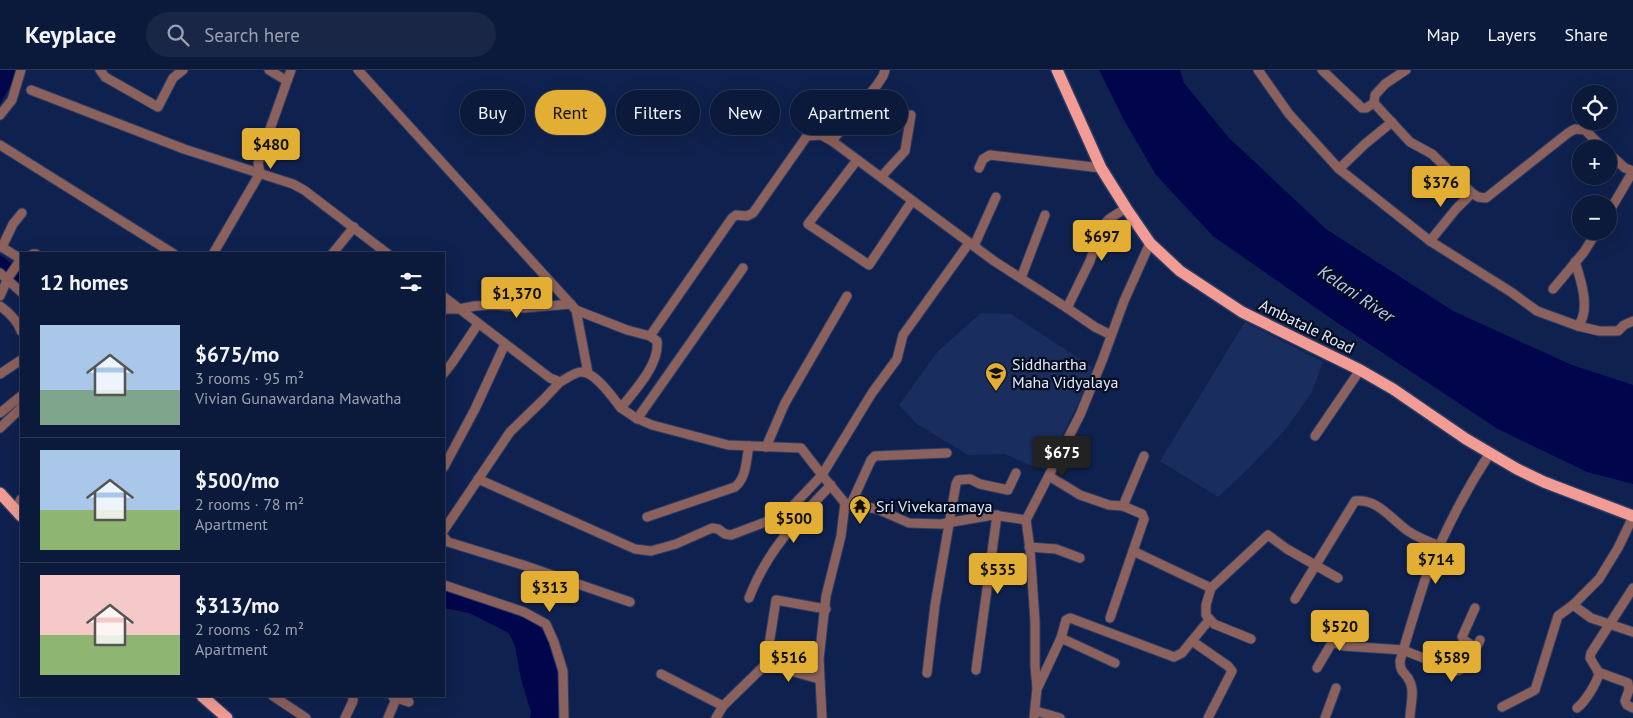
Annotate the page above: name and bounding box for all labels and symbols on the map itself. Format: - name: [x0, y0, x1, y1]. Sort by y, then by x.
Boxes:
- pin: $480: [241, 128, 301, 170]
- pin: $376: [1411, 166, 1471, 208]
- pin: $697: [1072, 220, 1132, 262]
- water label: Kelani River: [1314, 260, 1400, 328]
- pin: $1,370: [476, 276, 558, 319]
- street label: Ambatale Road: [1256, 294, 1358, 358]
- place label: Siddhartha Maha Vidyalaya: [1012, 354, 1118, 392]
- school or university icon: Siddhartha Maha Vidyalaya: [984, 361, 1008, 392]
- pin: $675: [1032, 436, 1092, 478]
- temple icon: Sri Vivekaramaya: [848, 494, 872, 525]
- place label: Sri Vivekaramaya: [876, 496, 992, 516]
- pin: $500: [764, 502, 824, 544]
- pin: $714: [1406, 542, 1466, 585]
- pin: $535: [968, 552, 1028, 595]
- pin: $313: [520, 570, 580, 613]
- pin: $520: [1310, 610, 1370, 652]
- pin: $516: [759, 640, 819, 683]
- pin: $589: [1422, 640, 1482, 683]

